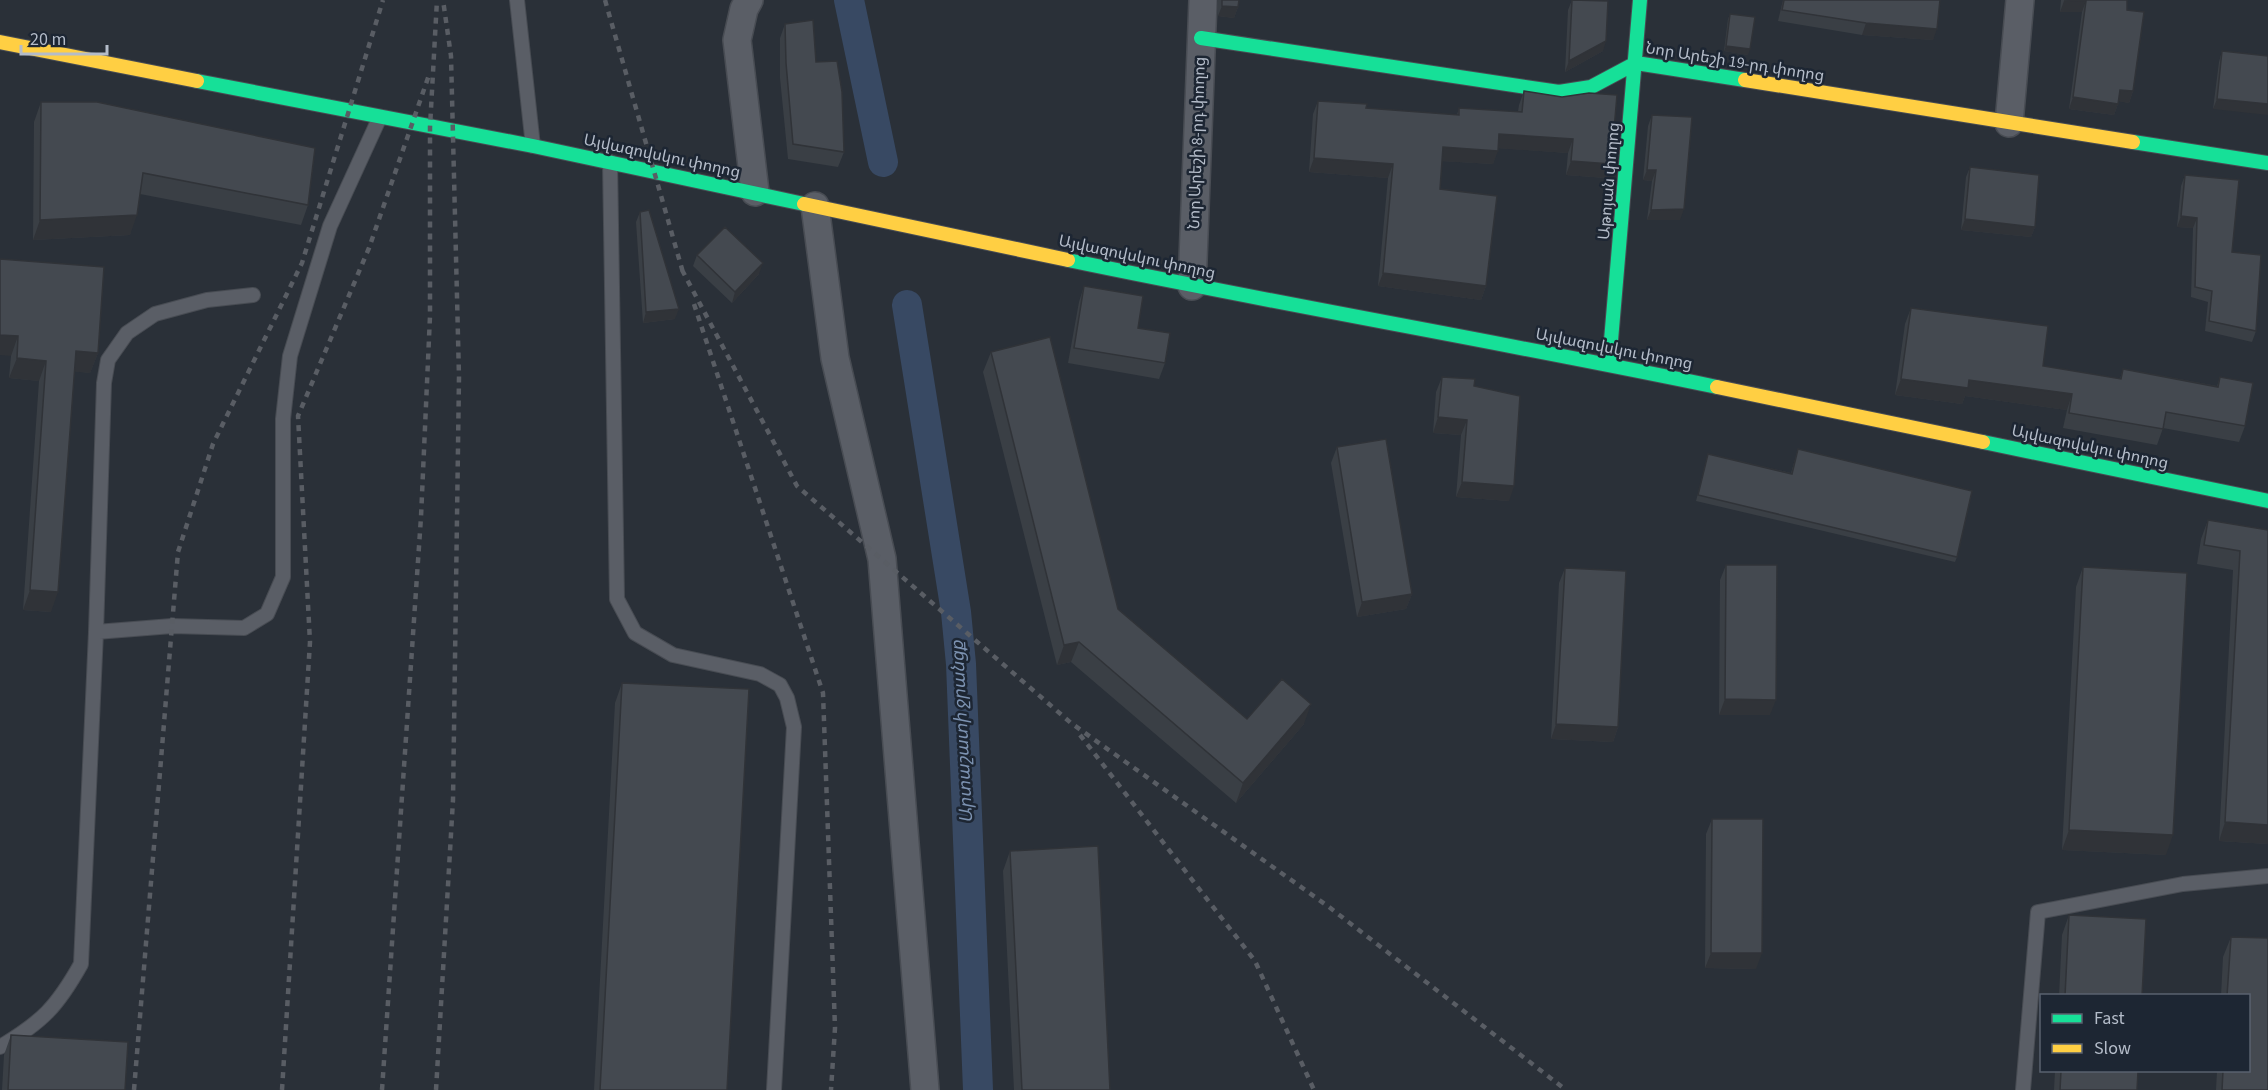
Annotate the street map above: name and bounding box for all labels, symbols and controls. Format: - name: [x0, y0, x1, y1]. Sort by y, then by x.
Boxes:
- scale bar: [21, 18, 106, 56]
- text: 20 m: [30, 27, 66, 52]
- street label: Նոր Արեշի 19-րդ փողոց: [1644, 37, 1826, 87]
- street label: Նոր Արեշի 8-րդ փողոց: [1183, 56, 1211, 230]
- street label: Աթոյան փողոց: [1593, 121, 1625, 241]
- street label: Այվազովսկու փողոց: [582, 129, 742, 183]
- street label: Այվազովսկու փողոց: [1057, 230, 1217, 284]
- street label: Այվազովսկու փողոց: [1534, 323, 1694, 375]
- street label: Այվազովսկու փողոց: [2010, 420, 2170, 474]
- water label: Արտաշատի ջրանցք: [945, 639, 979, 824]
- legend: [2040, 994, 2250, 1072]
- text: Fast: [2094, 1006, 2125, 1031]
- text: Slow: [2094, 1036, 2131, 1061]

